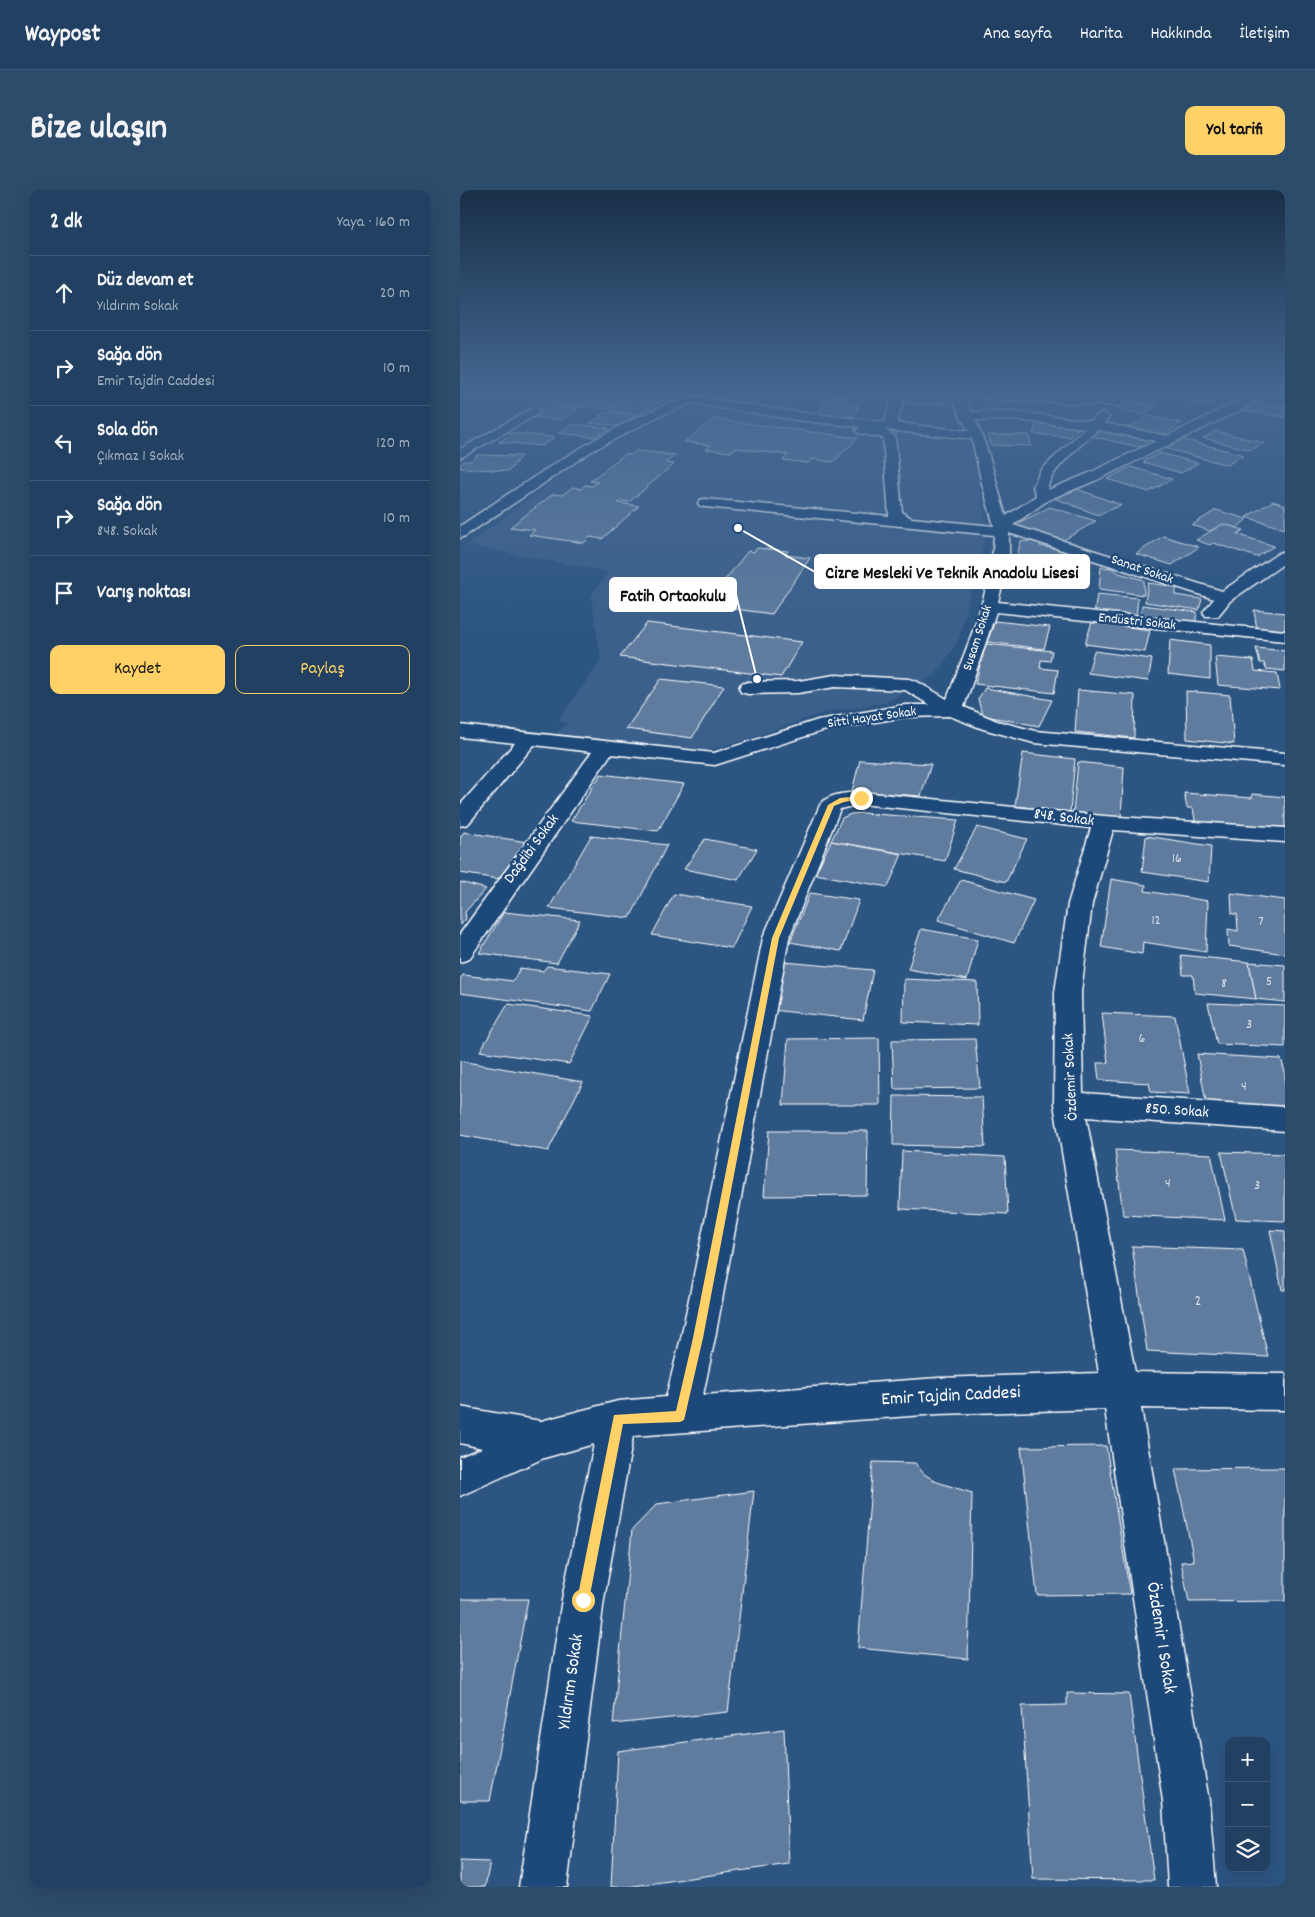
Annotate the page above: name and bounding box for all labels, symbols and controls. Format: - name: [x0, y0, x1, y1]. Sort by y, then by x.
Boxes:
- text: Waypost: [25, 18, 100, 52]
- text: Ana sayfa: [983, 22, 1052, 47]
- text: Harita: [1080, 22, 1122, 47]
- text: Hakkında: [1150, 22, 1211, 47]
- text: İletişim: [1239, 22, 1290, 47]
- text: Bize ulaşın: [30, 105, 167, 155]
- button: Yol tarifi: [1185, 106, 1285, 155]
- text: 2 dk: [50, 208, 82, 238]
- text: Yaya · 160 m: [337, 211, 410, 234]
- text: Düz devam et: [97, 268, 193, 295]
- icon: ahead: [50, 279, 78, 307]
- text: 20 m: [380, 282, 410, 305]
- text: Yıldırım Sokak: [97, 295, 178, 318]
- text: Sağa dön: [97, 343, 162, 370]
- icon: right: [50, 354, 78, 382]
- text: 10 m: [383, 357, 410, 380]
- text: Emir Tajdin Caddesi: [97, 370, 215, 393]
- text: Sola dön: [97, 418, 158, 445]
- icon: left: [50, 429, 78, 457]
- text: 120 m: [376, 432, 410, 455]
- text: Çıkmaz 1 Sokak: [97, 445, 184, 468]
- text: Sağa dön: [97, 493, 162, 520]
- icon: right: [50, 504, 78, 532]
- text: 10 m: [383, 507, 410, 530]
- text: 848. Sokak: [97, 520, 158, 543]
- street label: Sanat Sokak: [1108, 550, 1176, 590]
- callout: Cizre Mesleki Ve Teknik Anadolu Lisesi: [815, 555, 1089, 588]
- text: Cizre Mesleki Ve Teknik Anadolu Lisesi: [825, 562, 1079, 587]
- callout: Fatih Ortaokulu: [610, 578, 736, 611]
- icon: arrive: [50, 579, 78, 607]
- text: Varış noktası: [97, 580, 191, 607]
- text: Fatih Ortaokulu: [620, 585, 726, 610]
- street label: Susam Sokak: [958, 602, 998, 673]
- street label: Endüstri Sokak: [1097, 608, 1177, 636]
- button: Kaydet: [50, 645, 225, 694]
- button: Paylaş: [235, 645, 410, 694]
- street label: Sitti Hayat Sokak: [826, 702, 918, 734]
- route end: [850, 787, 873, 810]
- street label: 848. Sokak: [1033, 803, 1095, 833]
- street label: Dağdibi Sokak: [499, 809, 565, 889]
- house number: 16: [1172, 849, 1182, 869]
- house number: 12: [1151, 911, 1161, 931]
- house number: 7: [1258, 912, 1264, 932]
- house number: 5: [1266, 972, 1272, 992]
- house number: 8: [1221, 974, 1227, 994]
- house number: 3: [1246, 1015, 1252, 1035]
- house number: 6: [1139, 1029, 1146, 1049]
- street label: Özdemir Sokak: [1057, 1033, 1085, 1121]
- house number: 4: [1241, 1077, 1247, 1097]
- street label: 850. Sokak: [1144, 1097, 1210, 1125]
- house number: 4: [1165, 1174, 1171, 1194]
- house number: 3: [1254, 1176, 1260, 1196]
- house number: 2: [1195, 1290, 1202, 1313]
- street label: Emir Tajdin Caddesi: [881, 1380, 1022, 1414]
- street label: Özdemir 1 Sokak: [1138, 1580, 1182, 1696]
- route start: [572, 1589, 595, 1612]
- street label: Yıldırım Sokak: [552, 1632, 592, 1732]
- map controls: [1225, 1737, 1270, 1872]
- button: +: [1225, 1737, 1270, 1782]
- button: −: [1225, 1782, 1270, 1827]
- button: layers: [1225, 1827, 1270, 1872]

